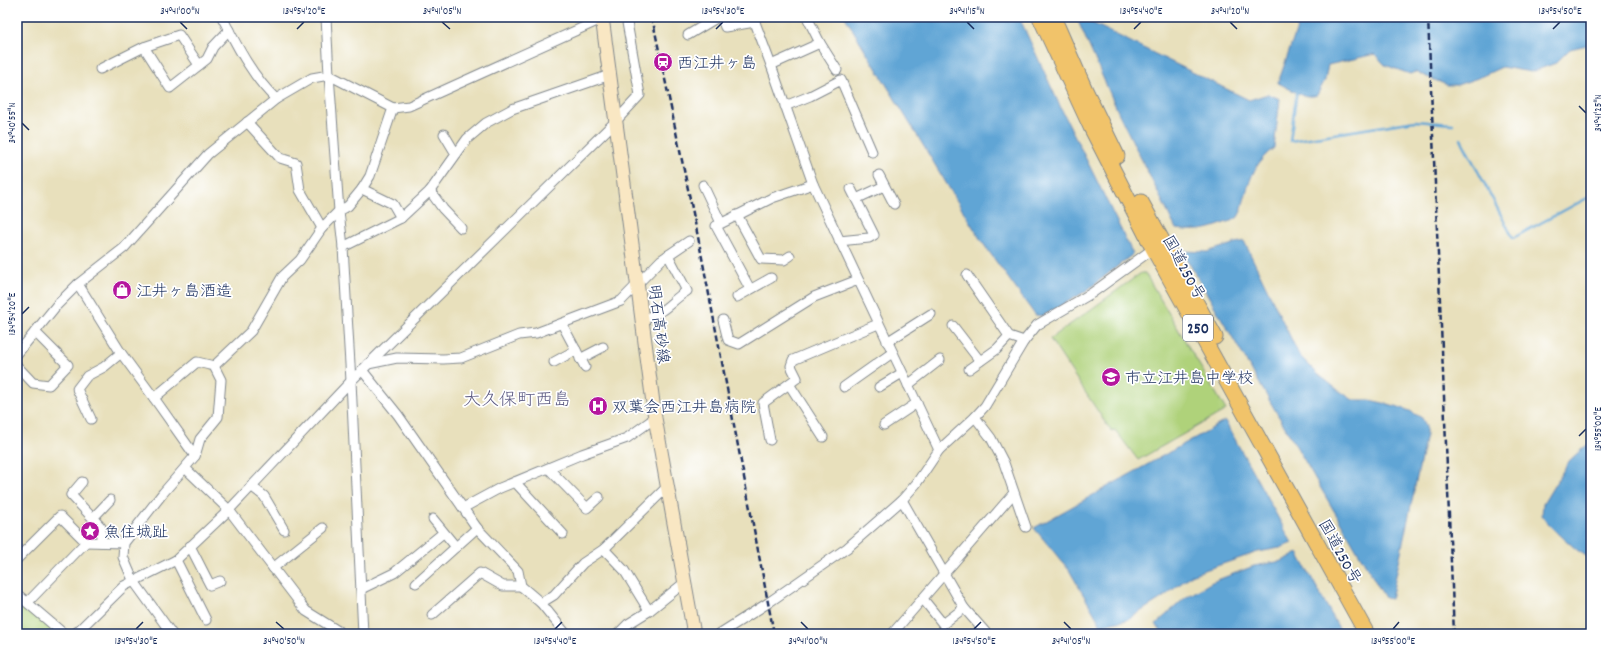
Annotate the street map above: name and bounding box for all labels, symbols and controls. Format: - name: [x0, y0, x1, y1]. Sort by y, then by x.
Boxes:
- text: 34°41'00"N: [160, 5, 200, 19]
- text: 134°54'20"E: [283, 5, 326, 19]
- text: 34°41'05"N: [423, 5, 461, 19]
- text: 134°54'30"E: [702, 5, 745, 19]
- text: 34°41'15"N: [949, 5, 985, 19]
- text: 134°54'40"E: [1120, 5, 1163, 19]
- text: 34°41'20"N: [1211, 5, 1249, 19]
- text: 134°54'50"E: [1539, 5, 1582, 19]
- station icon: 西江井ヶ島: [652, 51, 674, 73]
- place label: 西江井ヶ島: [677, 53, 757, 76]
- text: 34°41'25"N: [1592, 94, 1606, 132]
- text: 34°40'55"N: [6, 102, 20, 144]
- street label: 国道250号: [1156, 232, 1210, 305]
- shop icon: 江井ヶ島酒造: [111, 279, 133, 301]
- place label: 江井ヶ島酒造: [136, 281, 232, 304]
- street label: 明石高砂線: [641, 283, 674, 365]
- text: 134°54'20"E: [6, 292, 20, 335]
- road number: 250: [1183, 315, 1213, 341]
- school or university icon: 市立江井島中学校: [1100, 366, 1122, 388]
- place label: 市立江井島中学校: [1125, 368, 1253, 391]
- district label: 大久保町西島: [463, 389, 571, 414]
- hospital icon: 双葉会西江井島病院: [587, 395, 609, 417]
- place label: 双葉会西江井島病院: [612, 397, 756, 420]
- text: 134°55'00"E: [1592, 406, 1606, 451]
- street label: 国道250号: [1312, 516, 1366, 589]
- place icon: 魚住城趾: [79, 520, 101, 542]
- place label: 魚住城趾: [104, 522, 168, 545]
- text: 134°54'30"E: [115, 635, 158, 649]
- text: 34°40'50"N: [263, 635, 305, 649]
- text: 134°54'40"E: [534, 635, 577, 649]
- text: 34°41'00"N: [788, 635, 828, 649]
- text: 134°54'50"E: [953, 635, 996, 649]
- text: 34°41'05"N: [1052, 635, 1090, 649]
- text: 134°55'00"E: [1371, 635, 1416, 649]

